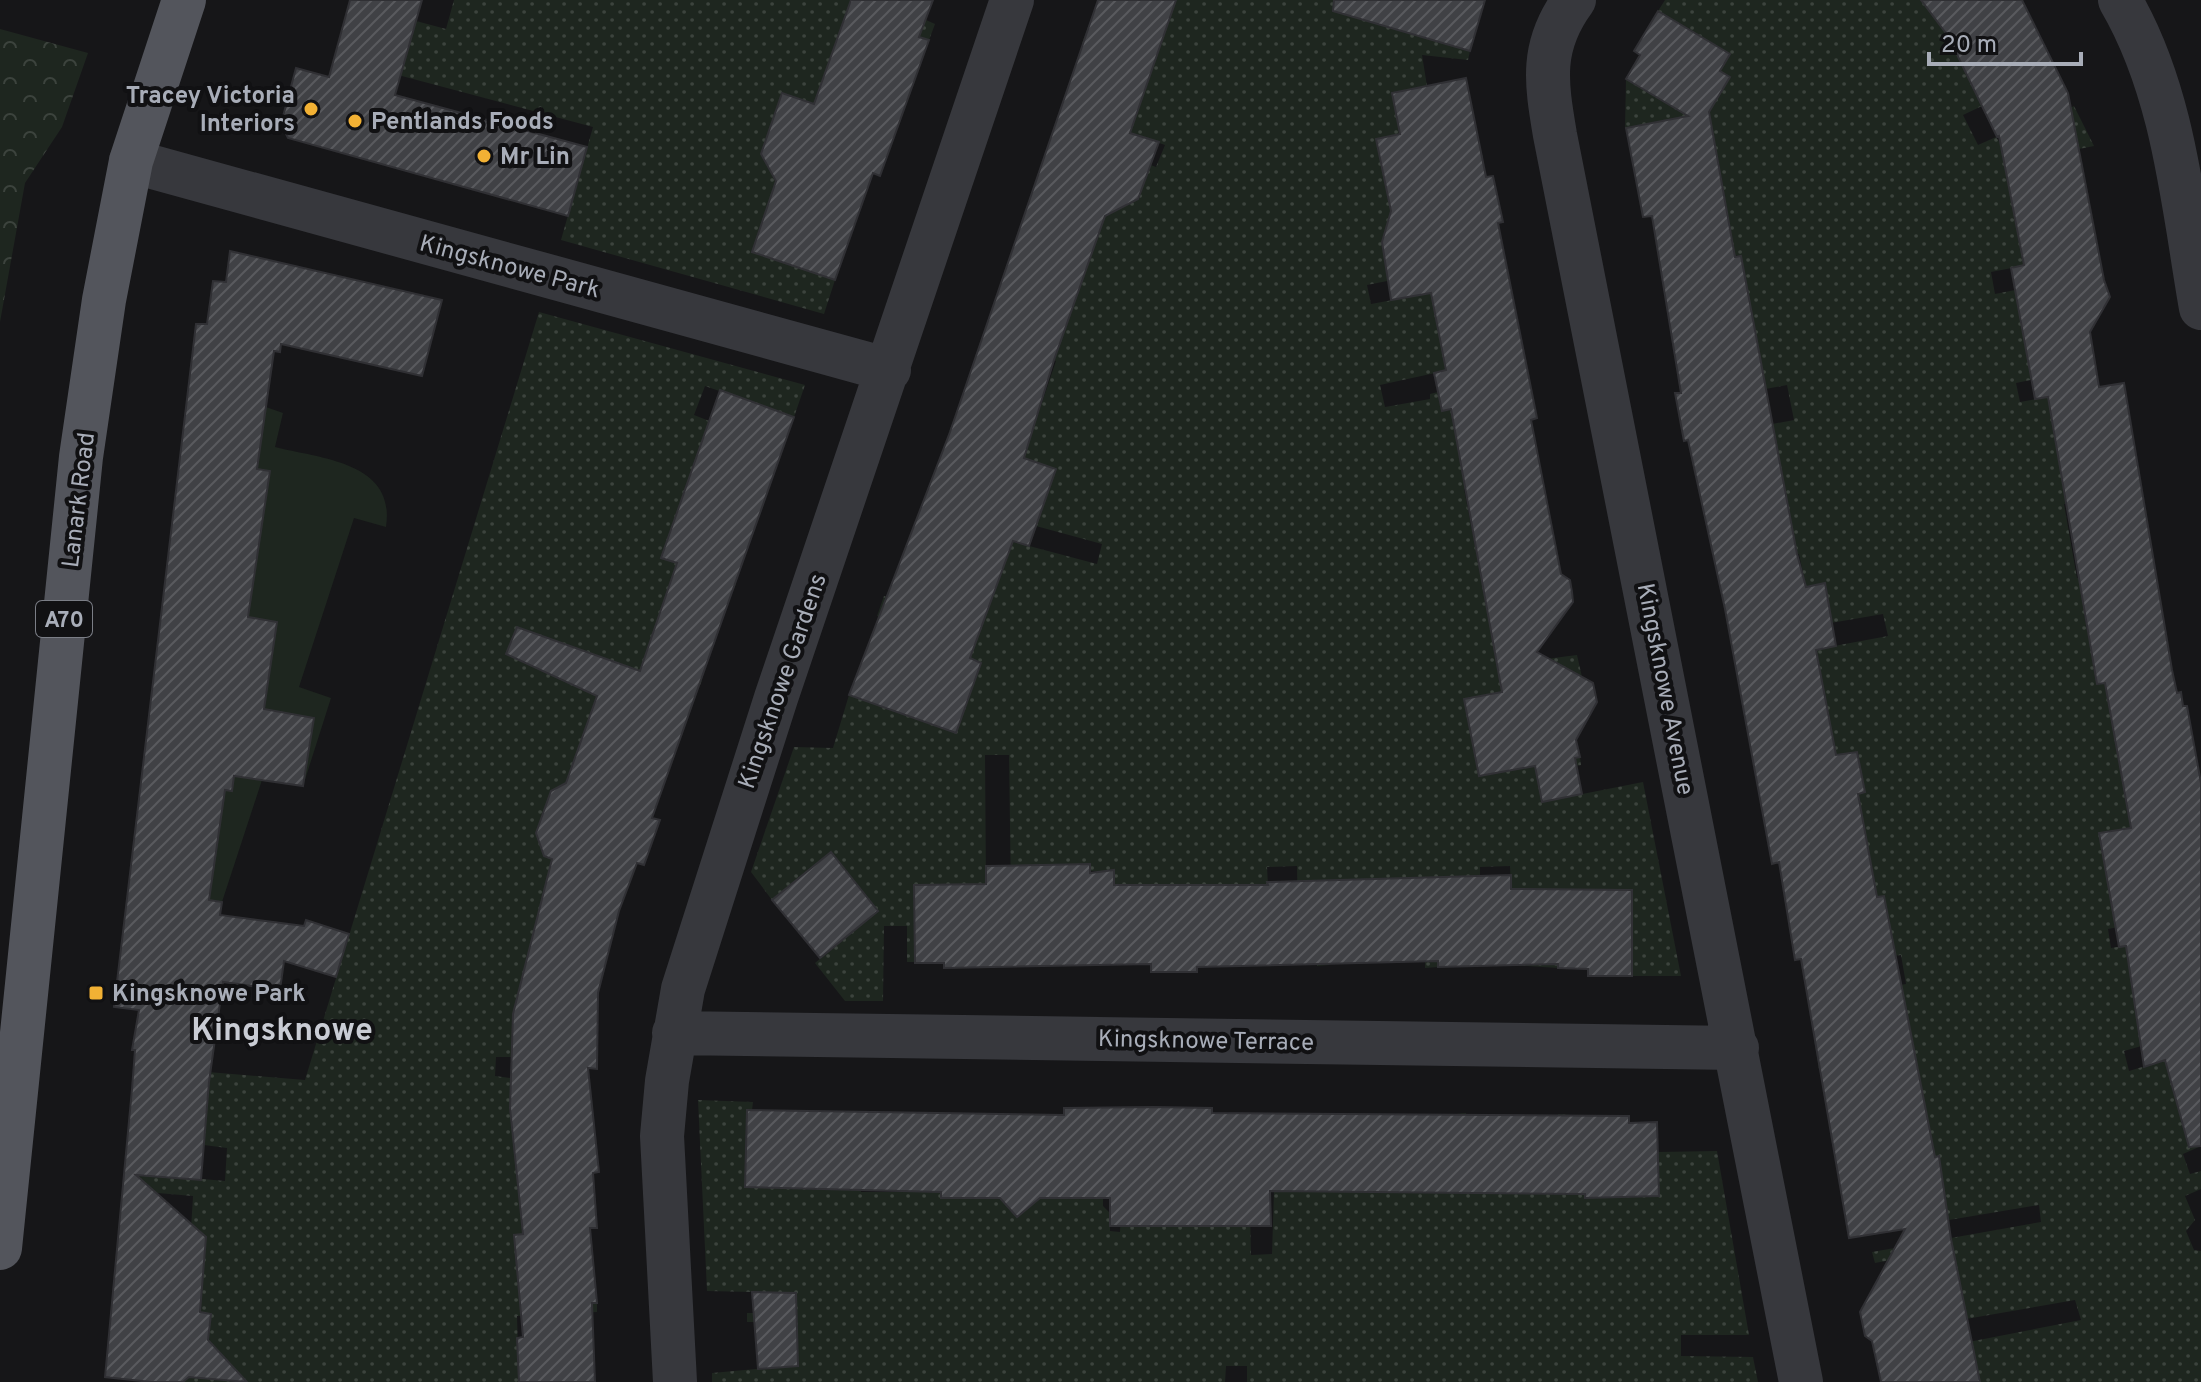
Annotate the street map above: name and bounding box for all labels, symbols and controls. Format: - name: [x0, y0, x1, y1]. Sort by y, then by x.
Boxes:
- scale bar: [1929, 16, 2081, 66]
- text: 20 m: [1941, 31, 1997, 61]
- place label: Tracey Victoria Interiors: [126, 82, 295, 140]
- marker: Tracey Victoria Interiors: [302, 100, 320, 118]
- place label: Pentlands Foods: [371, 108, 554, 138]
- marker: Pentlands Foods: [346, 112, 364, 130]
- place label: Mr Lin: [500, 143, 570, 173]
- marker: Mr Lin: [475, 147, 493, 165]
- street label: Kingsknowe Park: [416, 229, 603, 306]
- street label: Lanark Road: [57, 431, 103, 570]
- street label: Kingsknowe Gardens: [733, 570, 835, 793]
- street label: Kingsknowe Avenue: [1629, 581, 1699, 798]
- road number: A70: [36, 601, 92, 637]
- place label: Kingsknowe Park: [112, 980, 306, 1010]
- marker: Kingsknowe Park: [87, 984, 105, 1002]
- district label: Kingsknowe: [191, 1012, 373, 1052]
- street label: Kingsknowe Terrace: [1098, 1025, 1314, 1059]

